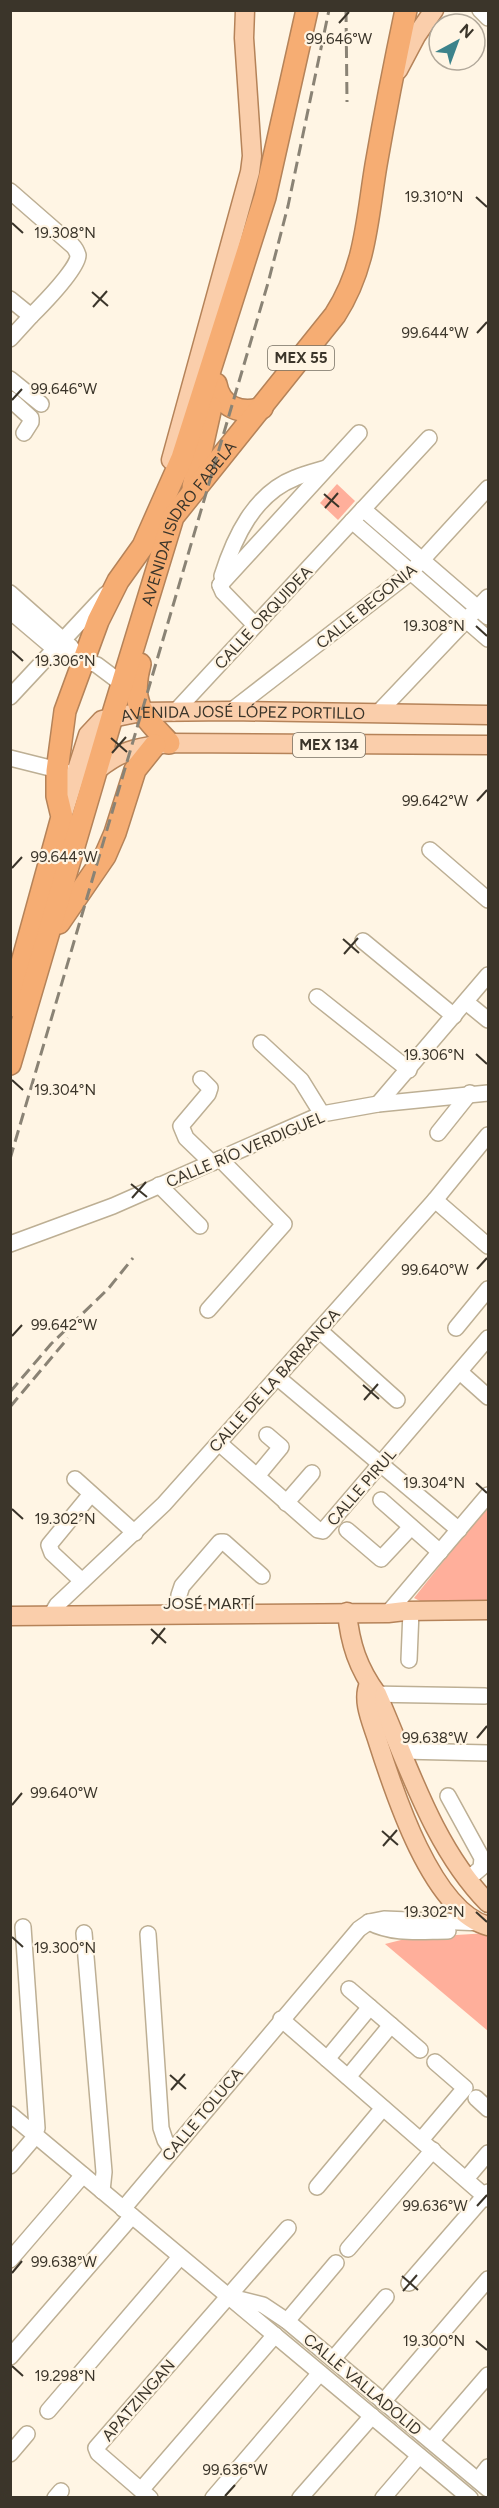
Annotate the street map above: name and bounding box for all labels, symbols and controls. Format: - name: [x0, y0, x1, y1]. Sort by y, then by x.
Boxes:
- north arrow: [427, 12, 487, 72]
- text: N: [456, 20, 477, 42]
- text: 99.646°W: [306, 30, 373, 48]
- text: 19.310°N: [405, 188, 463, 206]
- text: 19.308°N: [34, 224, 96, 242]
- text: 99.644°W: [401, 324, 469, 342]
- road number: MEX 55: [268, 346, 334, 370]
- text: 99.646°W: [31, 380, 98, 398]
- street label: AVENIDA ISIDRO FABELA: [137, 437, 240, 608]
- street label: CALLE BEGONIA: [312, 560, 421, 653]
- street label: CALLE ORQUIDEA: [211, 562, 316, 673]
- text: 19.308°N: [403, 617, 465, 635]
- text: 19.306°N: [34, 652, 96, 670]
- street label: AVENIDA JOSÉ LÓPEZ PORTILLO: [119, 702, 365, 726]
- road number: MEX 134: [293, 733, 365, 757]
- text: 99.642°W: [402, 792, 469, 810]
- text: 99.644°W: [30, 848, 98, 866]
- text: 19.306°N: [403, 1046, 465, 1064]
- text: 19.304°N: [34, 1081, 96, 1099]
- street label: CALLE RÍO VERDIGUEL: [163, 1107, 328, 1191]
- text: 99.640°W: [401, 1261, 469, 1279]
- street label: CALLE DE LA BARRANCA: [205, 1305, 344, 1456]
- text: 99.642°W: [31, 1316, 98, 1334]
- street label: CALLE PIRUL: [323, 1444, 400, 1530]
- text: 19.304°N: [403, 1474, 465, 1492]
- text: 19.302°N: [34, 1510, 96, 1528]
- street label: JOSÉ MARTÍ: [163, 1594, 255, 1613]
- text: 99.638°W: [402, 1729, 469, 1747]
- text: 99.640°W: [30, 1784, 98, 1802]
- text: 19.302°N: [403, 1903, 465, 1921]
- text: 19.300°N: [34, 1939, 96, 1957]
- street label: CALLE TOLUCA: [158, 2064, 247, 2165]
- text: 99.636°W: [402, 2197, 468, 2215]
- text: 99.638°W: [31, 2253, 98, 2271]
- street label: CALLE VALLADOLID: [300, 2329, 426, 2439]
- text: 19.300°N: [403, 2332, 465, 2350]
- street label: APATZINGAN: [98, 2356, 179, 2445]
- text: 19.298°N: [34, 2367, 96, 2385]
- text: 99.636°W: [202, 2461, 268, 2479]

